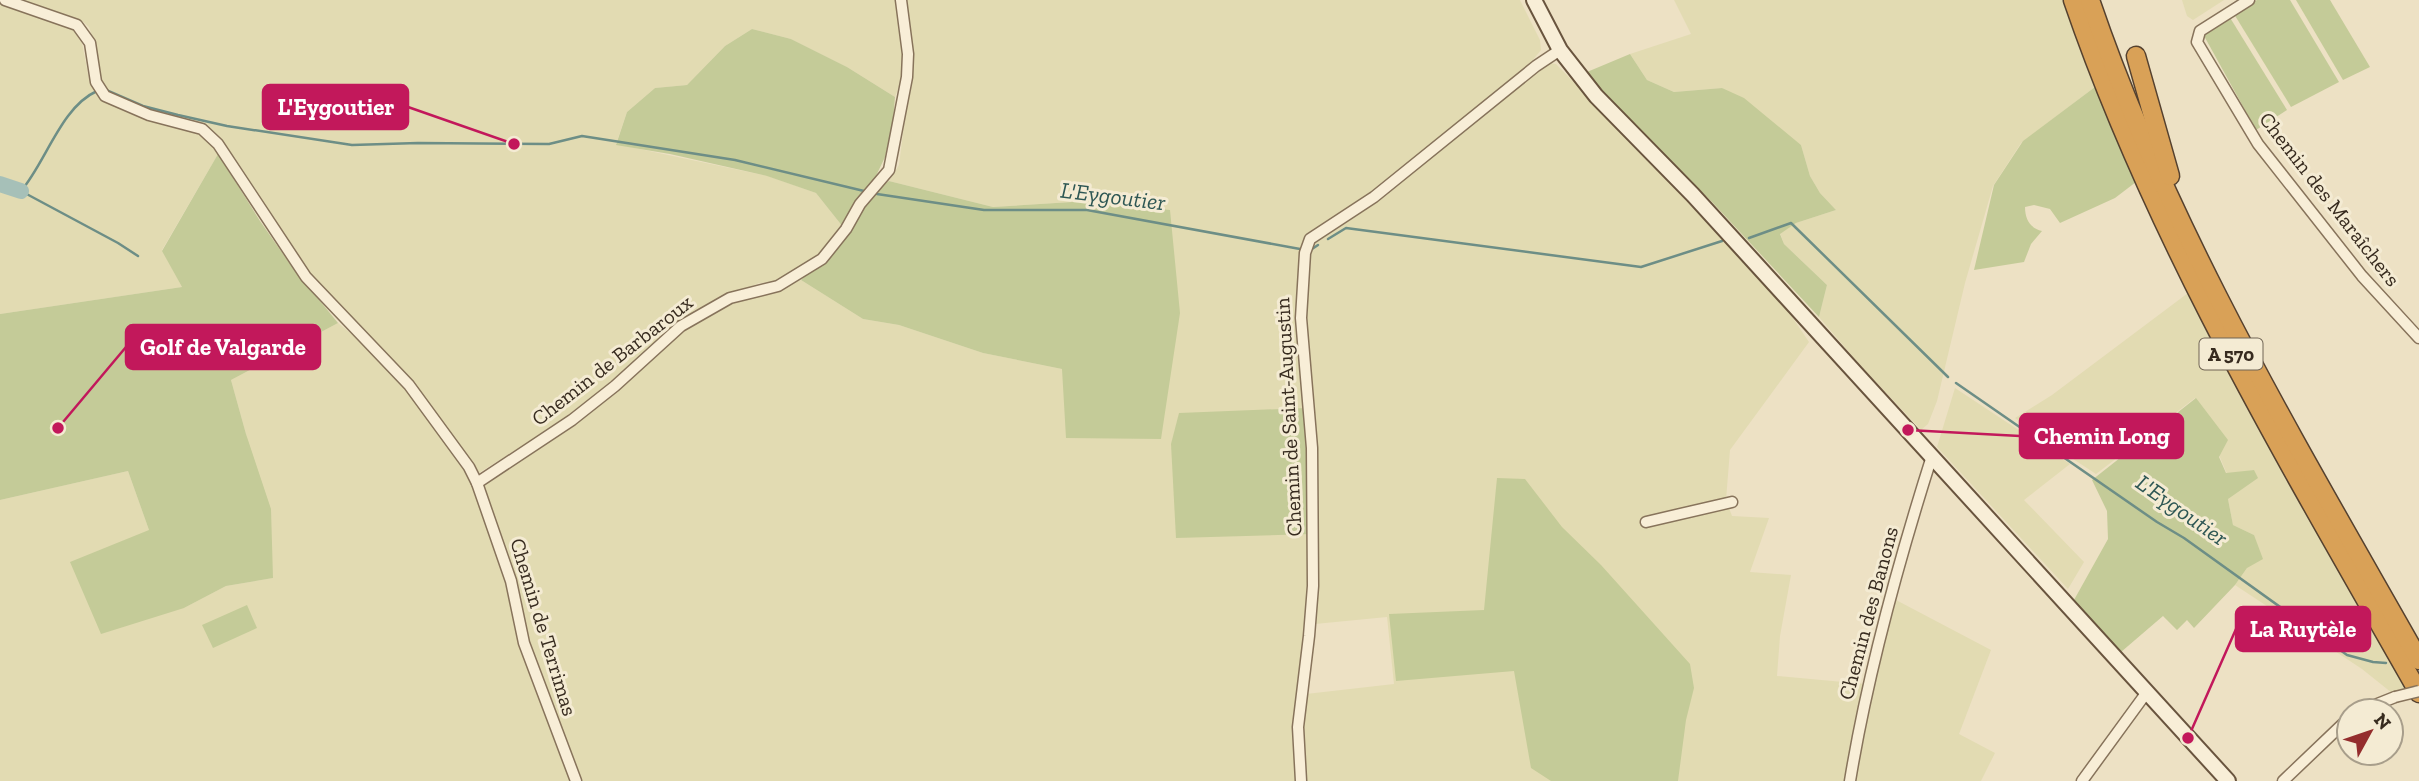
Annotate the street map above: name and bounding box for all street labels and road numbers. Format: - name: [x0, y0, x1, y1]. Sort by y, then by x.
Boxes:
- street label: Chemin des Maraîchers: [2254, 107, 2406, 291]
- street label: Chemin de Barbaroux: [527, 289, 698, 431]
- street label: Chemin de Saint-Augustin: [1269, 297, 1307, 537]
- road number: A 570: [2200, 338, 2262, 370]
- street label: Chemin des Banons: [1833, 524, 1903, 702]
- street label: Chemin de Terrimas: [505, 535, 583, 719]

